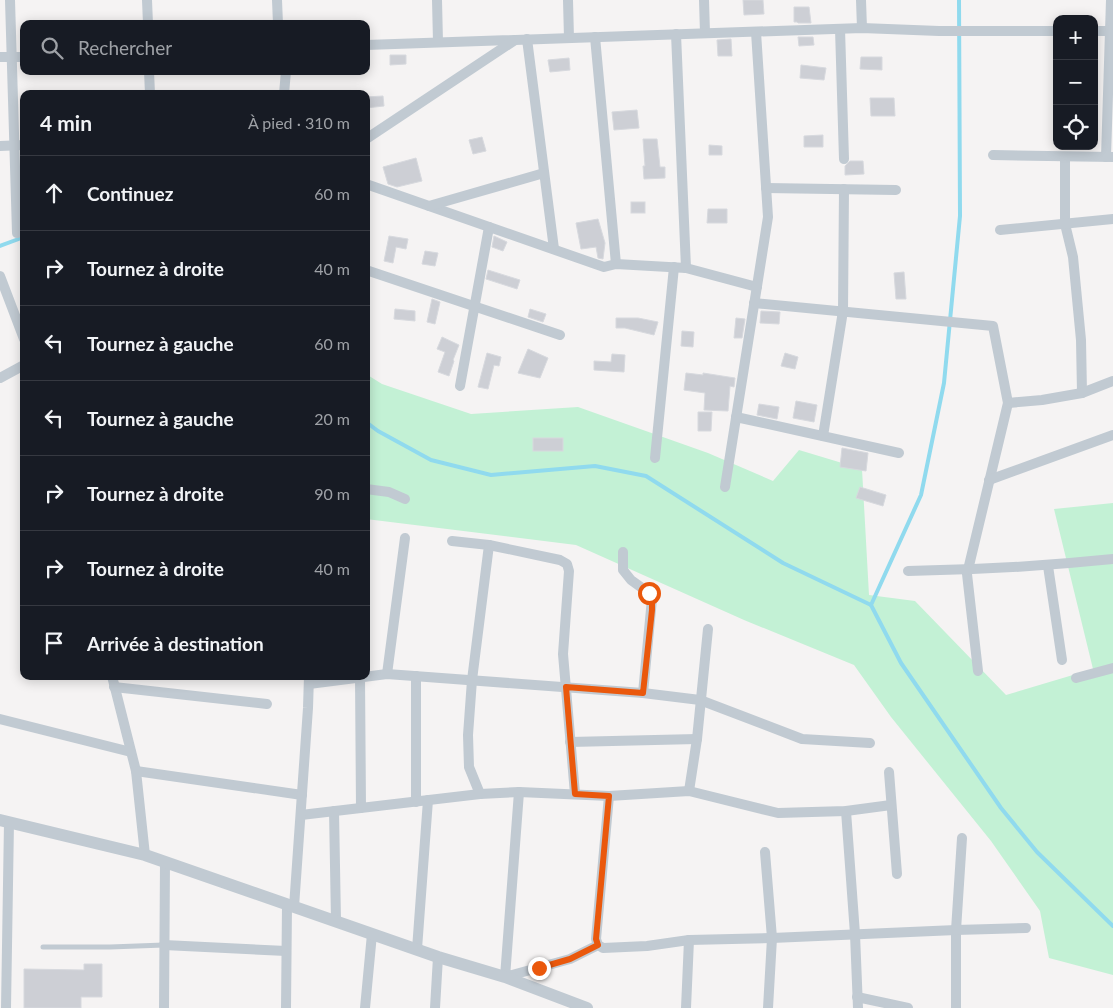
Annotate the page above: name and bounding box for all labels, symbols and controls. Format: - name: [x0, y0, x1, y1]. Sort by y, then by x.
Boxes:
- map controls: [1053, 15, 1098, 150]
- button: +: [1053, 15, 1098, 60]
- search box: [20, 20, 370, 75]
- icon: search: [38, 34, 66, 62]
- text: Rechercher: [78, 36, 172, 59]
- button: −: [1053, 60, 1098, 105]
- button: locate: [1053, 105, 1098, 150]
- text: 4 min: [40, 110, 92, 135]
- text: À pied · 310 m: [248, 113, 350, 132]
- icon: ahead: [40, 179, 68, 207]
- text: Continuez: [87, 182, 173, 205]
- text: 60 m: [314, 184, 350, 203]
- icon: right: [40, 254, 68, 282]
- text: Tournez à droite: [87, 257, 224, 280]
- text: 40 m: [314, 259, 350, 278]
- icon: left: [40, 329, 68, 357]
- text: Tournez à gauche: [87, 332, 234, 355]
- text: 60 m: [314, 334, 350, 353]
- icon: left: [40, 404, 68, 432]
- text: Tournez à gauche: [87, 407, 234, 430]
- text: 20 m: [314, 409, 350, 428]
- icon: right: [40, 479, 68, 507]
- text: Tournez à droite: [87, 482, 224, 505]
- text: 90 m: [314, 484, 350, 503]
- icon: right: [40, 554, 68, 582]
- text: Tournez à droite: [87, 557, 224, 580]
- text: 40 m: [314, 559, 350, 578]
- route start: [638, 582, 661, 605]
- icon: arrive: [40, 629, 68, 657]
- text: Arrivée à destination: [87, 632, 264, 655]
- route end: [528, 957, 551, 980]

